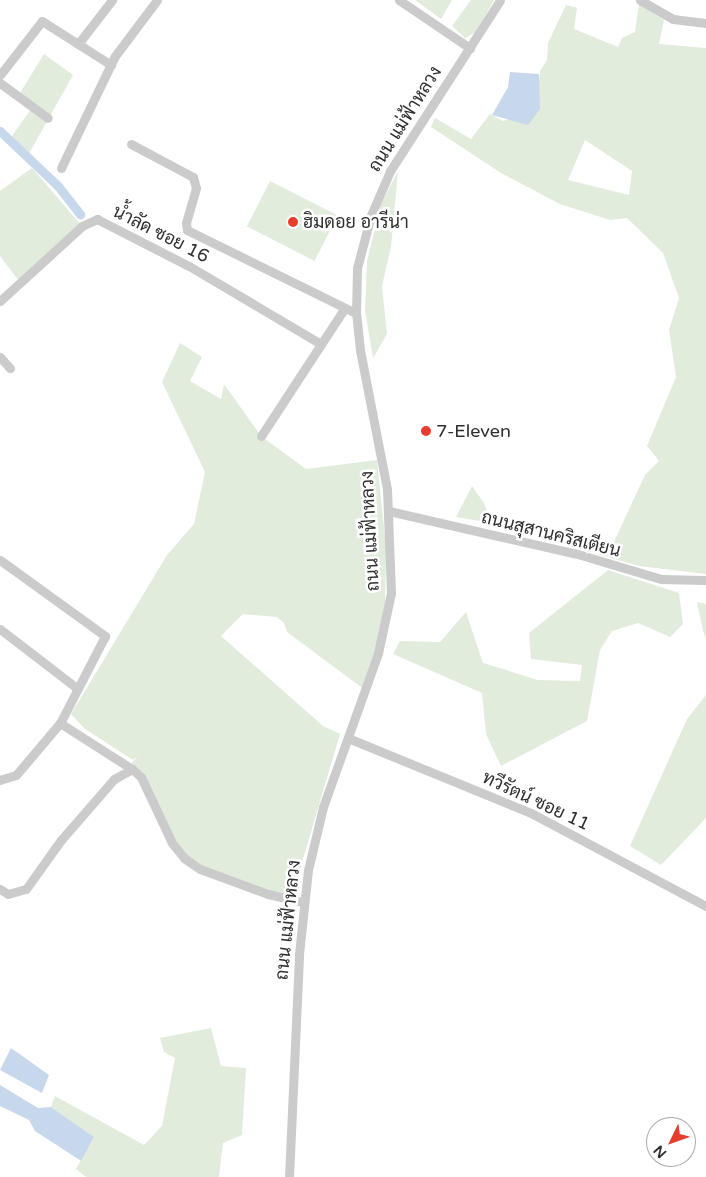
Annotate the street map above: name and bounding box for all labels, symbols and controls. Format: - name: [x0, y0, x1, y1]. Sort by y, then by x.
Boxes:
- street label: ถนน แม่ฟ้าหลวง: [364, 62, 446, 176]
- street label: น้ำลัด ซอย 16: [109, 200, 213, 268]
- place label: ฮิมดอย อารีน่า: [303, 211, 409, 233]
- marker: ฮิมดอย อารีน่า: [287, 216, 299, 228]
- place label: 7-Eleven: [436, 420, 511, 442]
- marker: 7-Eleven: [420, 425, 432, 437]
- street label: ถนน แม่ฟ้าหลวง: [356, 470, 384, 592]
- street label: ถนนสุสานคริสเตียน: [479, 506, 623, 562]
- street label: ทวีรัตน์ ซอย 11: [479, 767, 593, 835]
- street label: ถนน แม่ฟ้าหลวง: [271, 859, 305, 981]
- north arrow: [646, 1117, 696, 1167]
- text: N: [650, 1142, 670, 1162]

